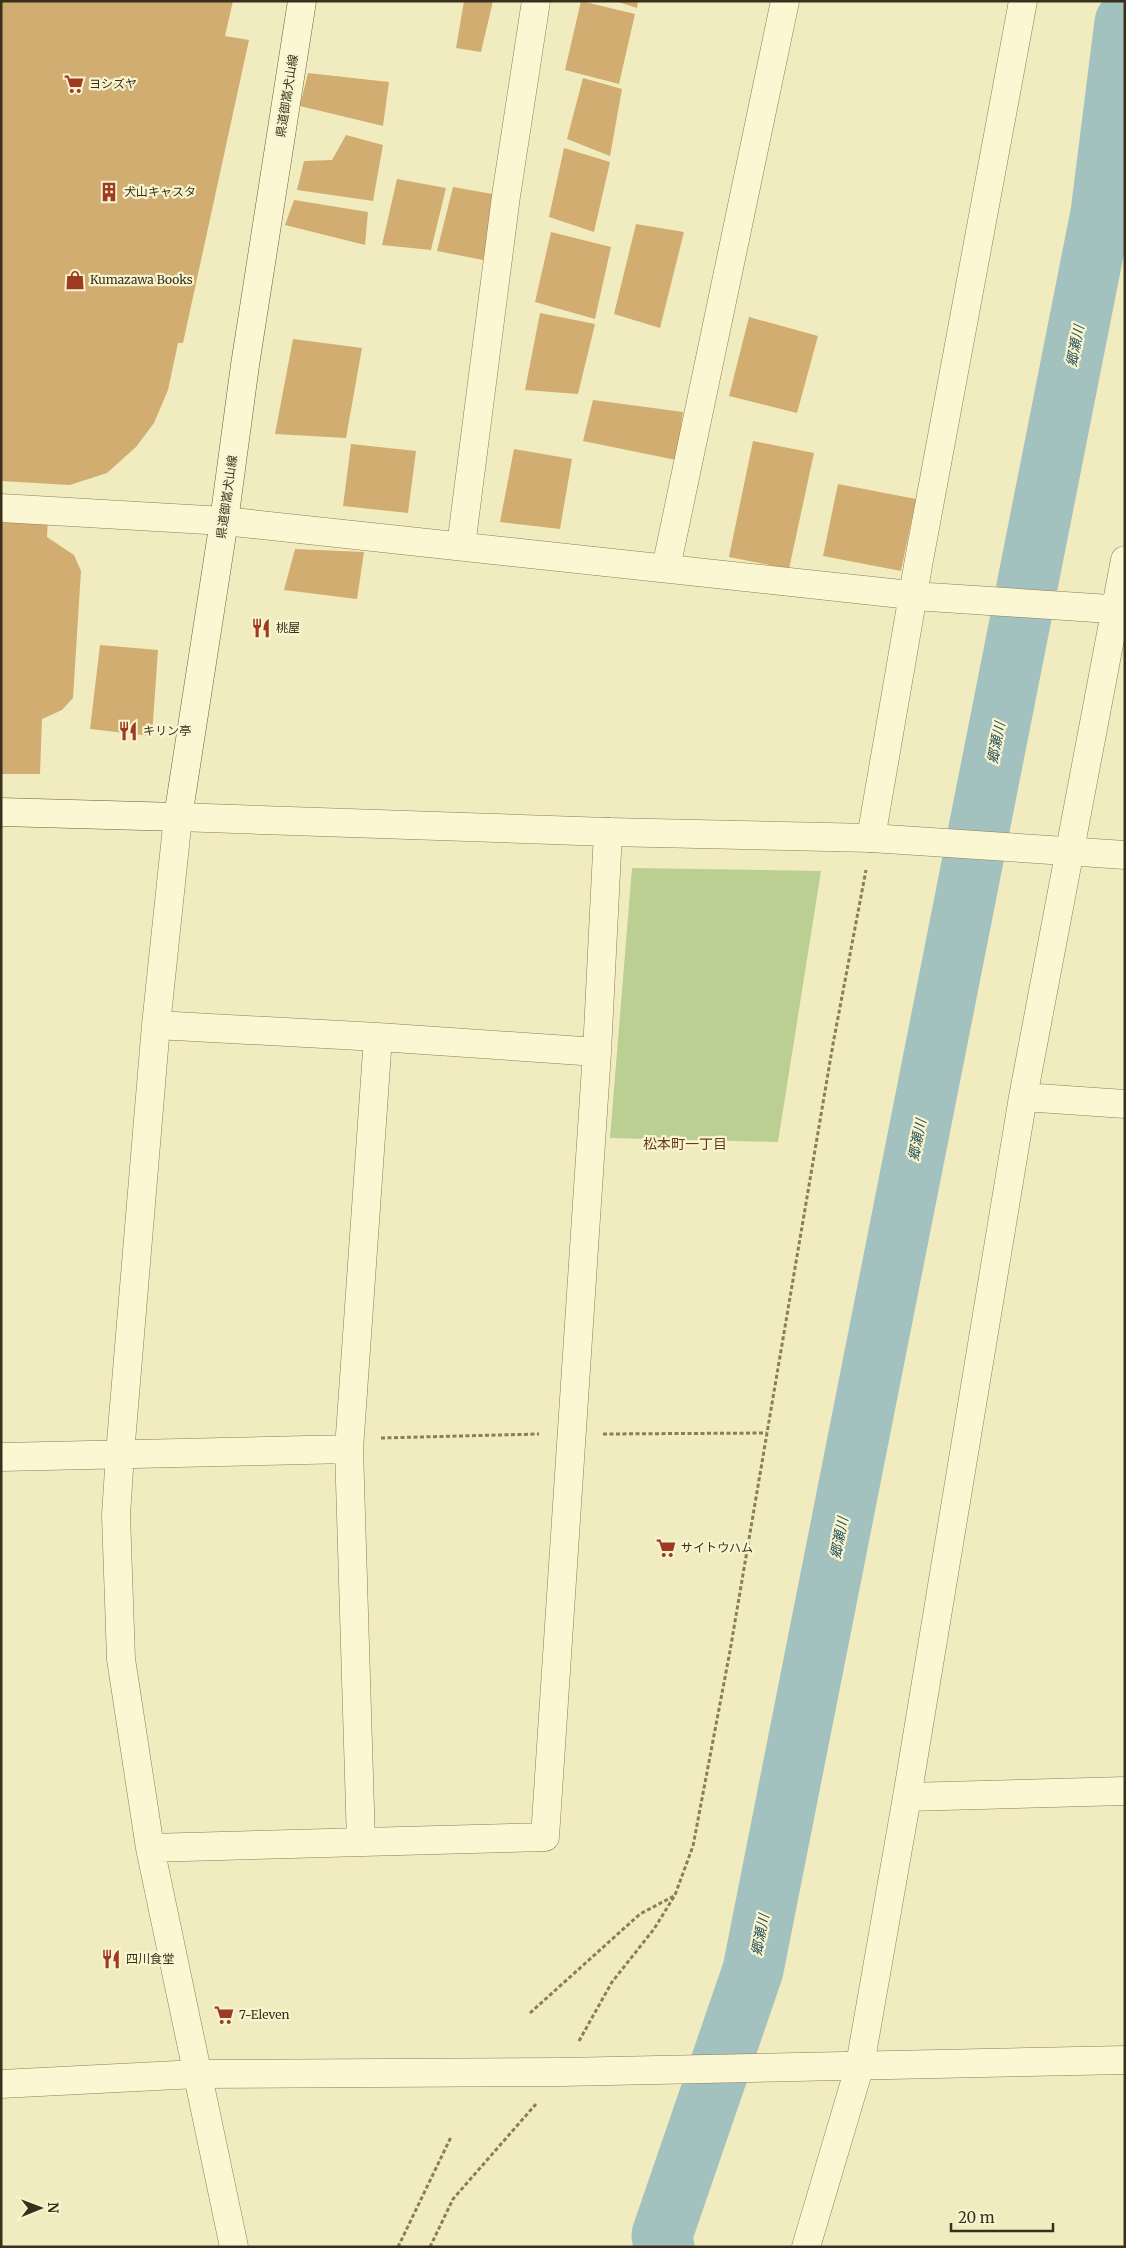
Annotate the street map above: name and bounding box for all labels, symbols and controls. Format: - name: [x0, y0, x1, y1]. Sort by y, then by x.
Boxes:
- street label: 県道御嵩犬山線: [273, 53, 300, 139]
- supermarket icon: ヨシズヤ: [63, 73, 85, 95]
- place label: ヨシズヤ: [89, 76, 137, 91]
- building icon: 犬山キャスタ: [98, 181, 120, 203]
- place label: 犬山キャスタ: [124, 184, 196, 199]
- shop icon: Kumazawa Books: [64, 269, 86, 291]
- place label: Kumazawa Books: [90, 272, 193, 287]
- water label: 郷瀬川: [1062, 322, 1088, 368]
- street label: 県道御嵩犬山線: [213, 454, 240, 540]
- restaurant icon: 桃屋: [250, 617, 272, 639]
- place label: 桃屋: [276, 620, 300, 635]
- water label: 郷瀬川: [983, 719, 1009, 765]
- restaurant icon: キリン亭: [117, 720, 139, 742]
- place label: キリン亭: [143, 723, 191, 738]
- water label: 郷瀬川: [904, 1116, 930, 1162]
- district label: 松本町一丁目: [643, 1135, 727, 1153]
- water label: 郷瀬川: [826, 1514, 852, 1560]
- supermarket icon: サイトウハム: [655, 1537, 677, 1559]
- place label: サイトウハム: [681, 1540, 753, 1555]
- water label: 郷瀬川: [747, 1911, 773, 1957]
- restaurant icon: 四川食堂: [100, 1948, 122, 1970]
- place label: 四川食堂: [126, 1951, 174, 1966]
- supermarket icon: 7-Eleven: [213, 2004, 235, 2026]
- place label: 7-Eleven: [239, 2007, 289, 2022]
- north arrow: [15, 2183, 65, 2233]
- scale bar: [951, 2200, 1054, 2232]
- text: N: [44, 2202, 62, 2213]
- text: 20 m: [958, 2208, 995, 2227]

